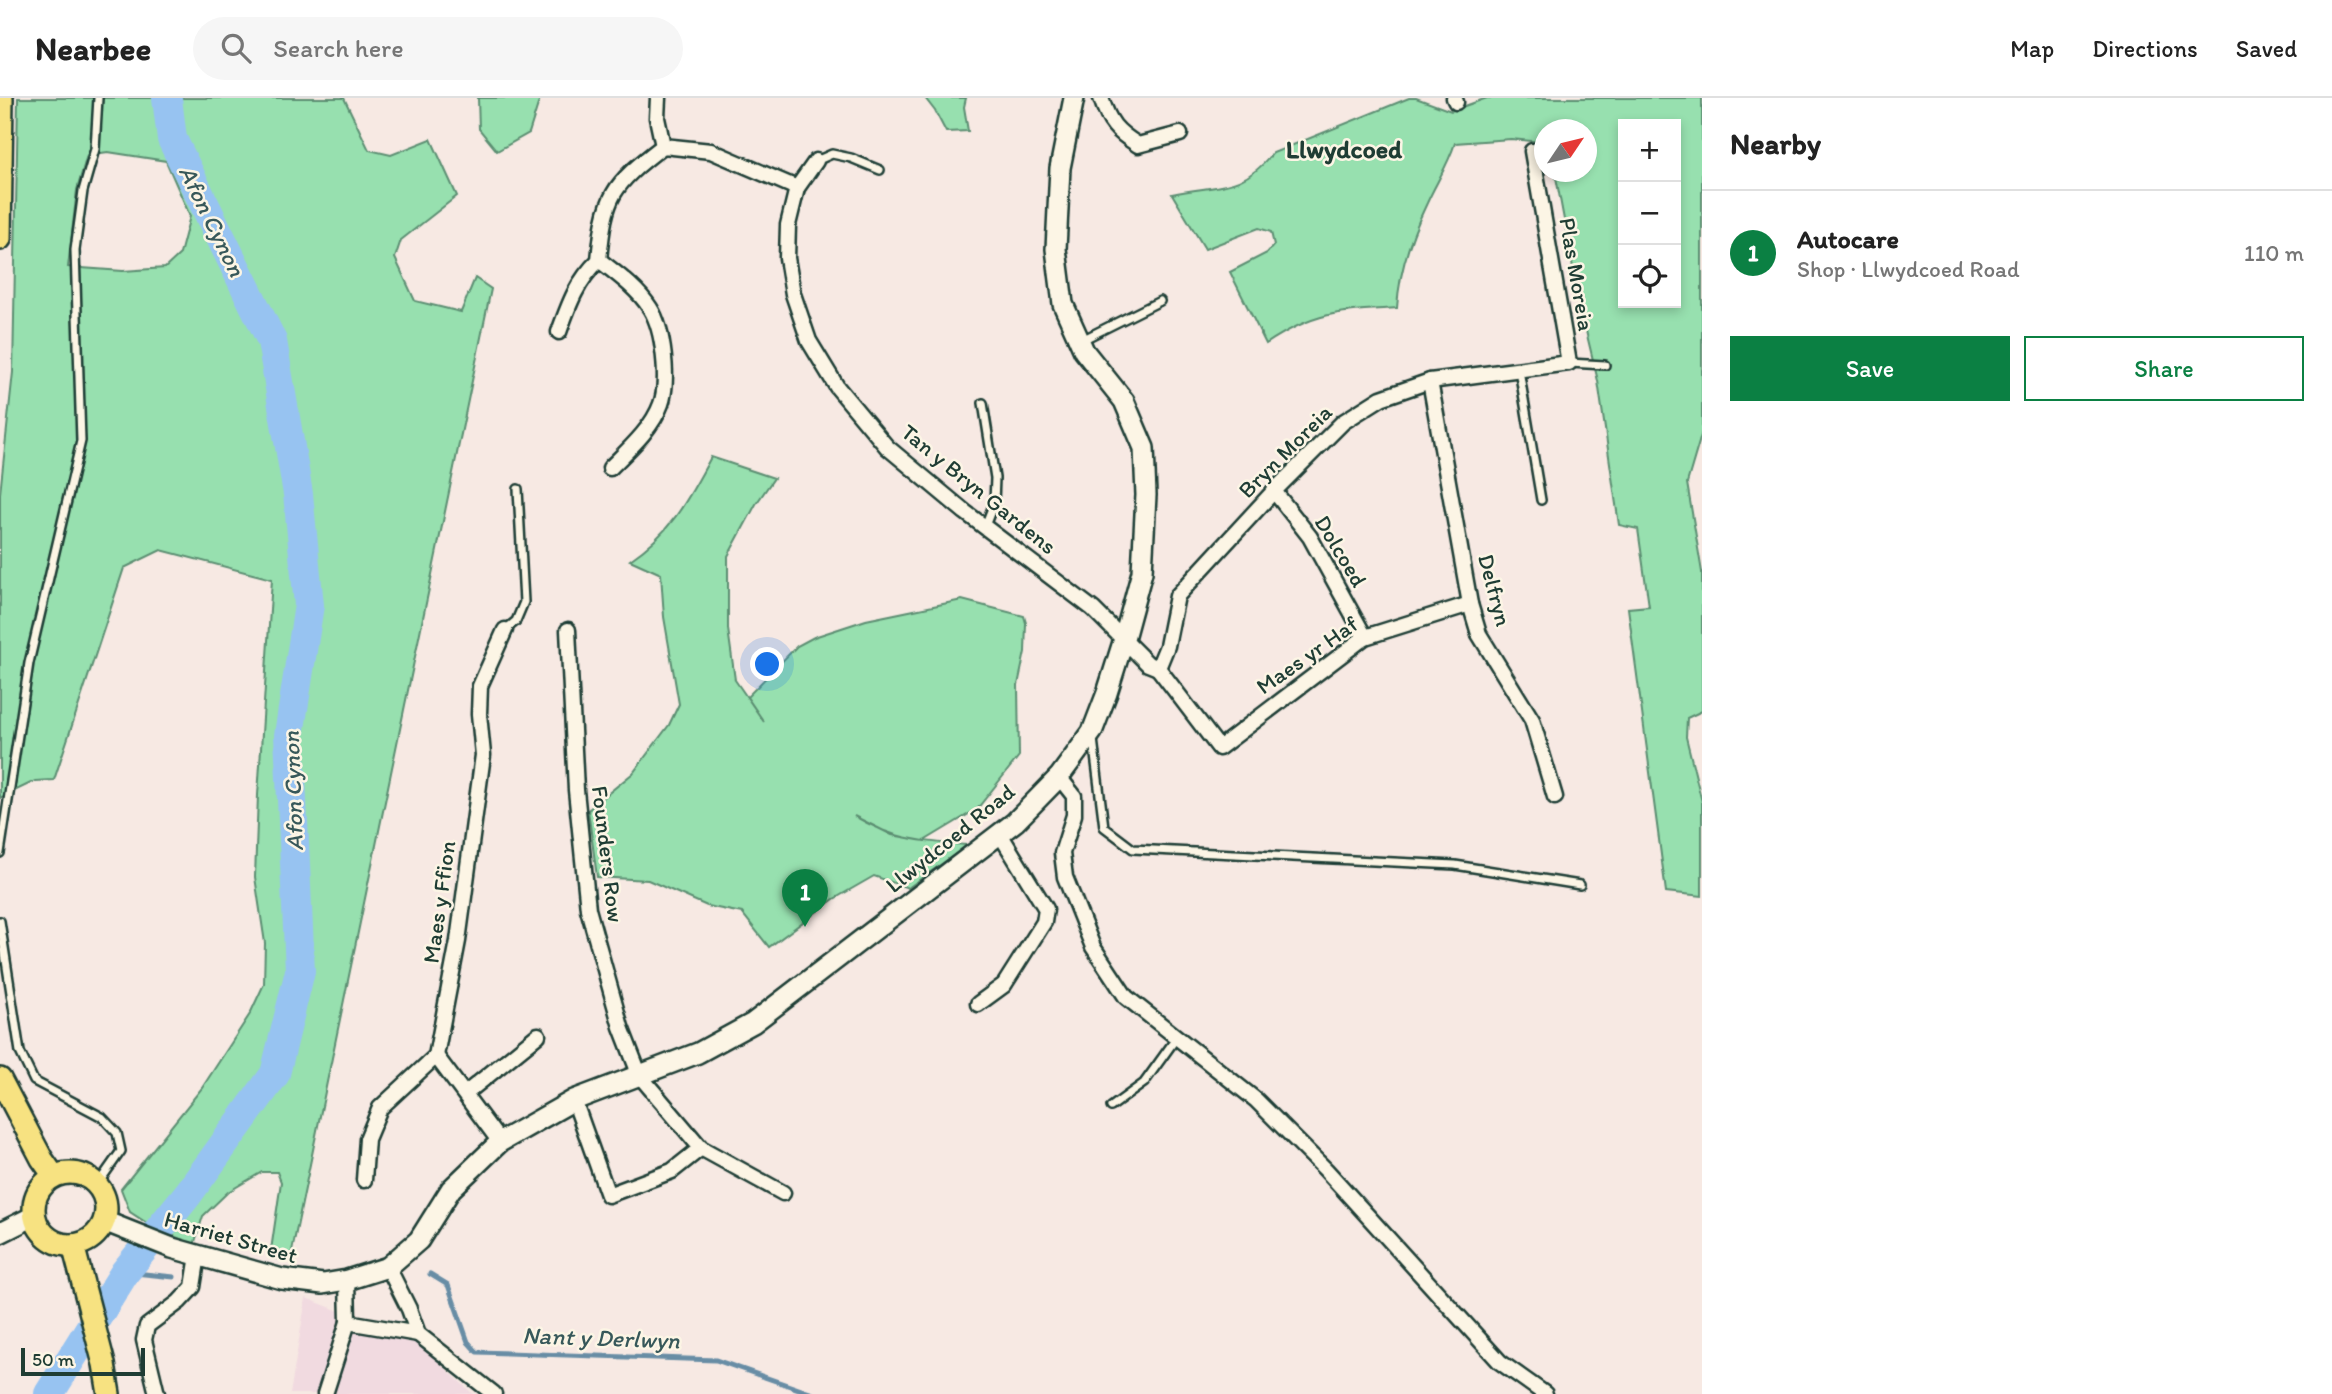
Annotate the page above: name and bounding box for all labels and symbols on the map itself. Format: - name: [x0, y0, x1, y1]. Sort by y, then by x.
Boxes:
- north arrow: [1534, 119, 1597, 182]
- district label: Llwydcoed: [1286, 133, 1403, 165]
- water label: Afon Cynon: [173, 161, 252, 281]
- street label: Plas Moreia: [1553, 215, 1601, 333]
- street label: Bryn Moreia: [1232, 398, 1338, 504]
- street label: Tan y Bryn Gardens: [896, 418, 1062, 560]
- street label: Dolcoed: [1309, 510, 1374, 593]
- street label: Delfryn: [1472, 551, 1518, 629]
- street label: Maes yr Haf: [1251, 610, 1364, 700]
- your location: [750, 647, 784, 681]
- water label: Afon Cynon: [276, 731, 309, 851]
- street label: Llwydcoed Road: [880, 777, 1021, 899]
- street label: Founders Row: [586, 784, 630, 924]
- street label: Maes y Ffion: [417, 839, 461, 965]
- pin: 1: [782, 869, 828, 927]
- street label: Harriet Street: [161, 1205, 301, 1269]
- water label: Nant y Derlwyn: [522, 1320, 680, 1355]
- scale bar: [21, 1345, 145, 1377]

